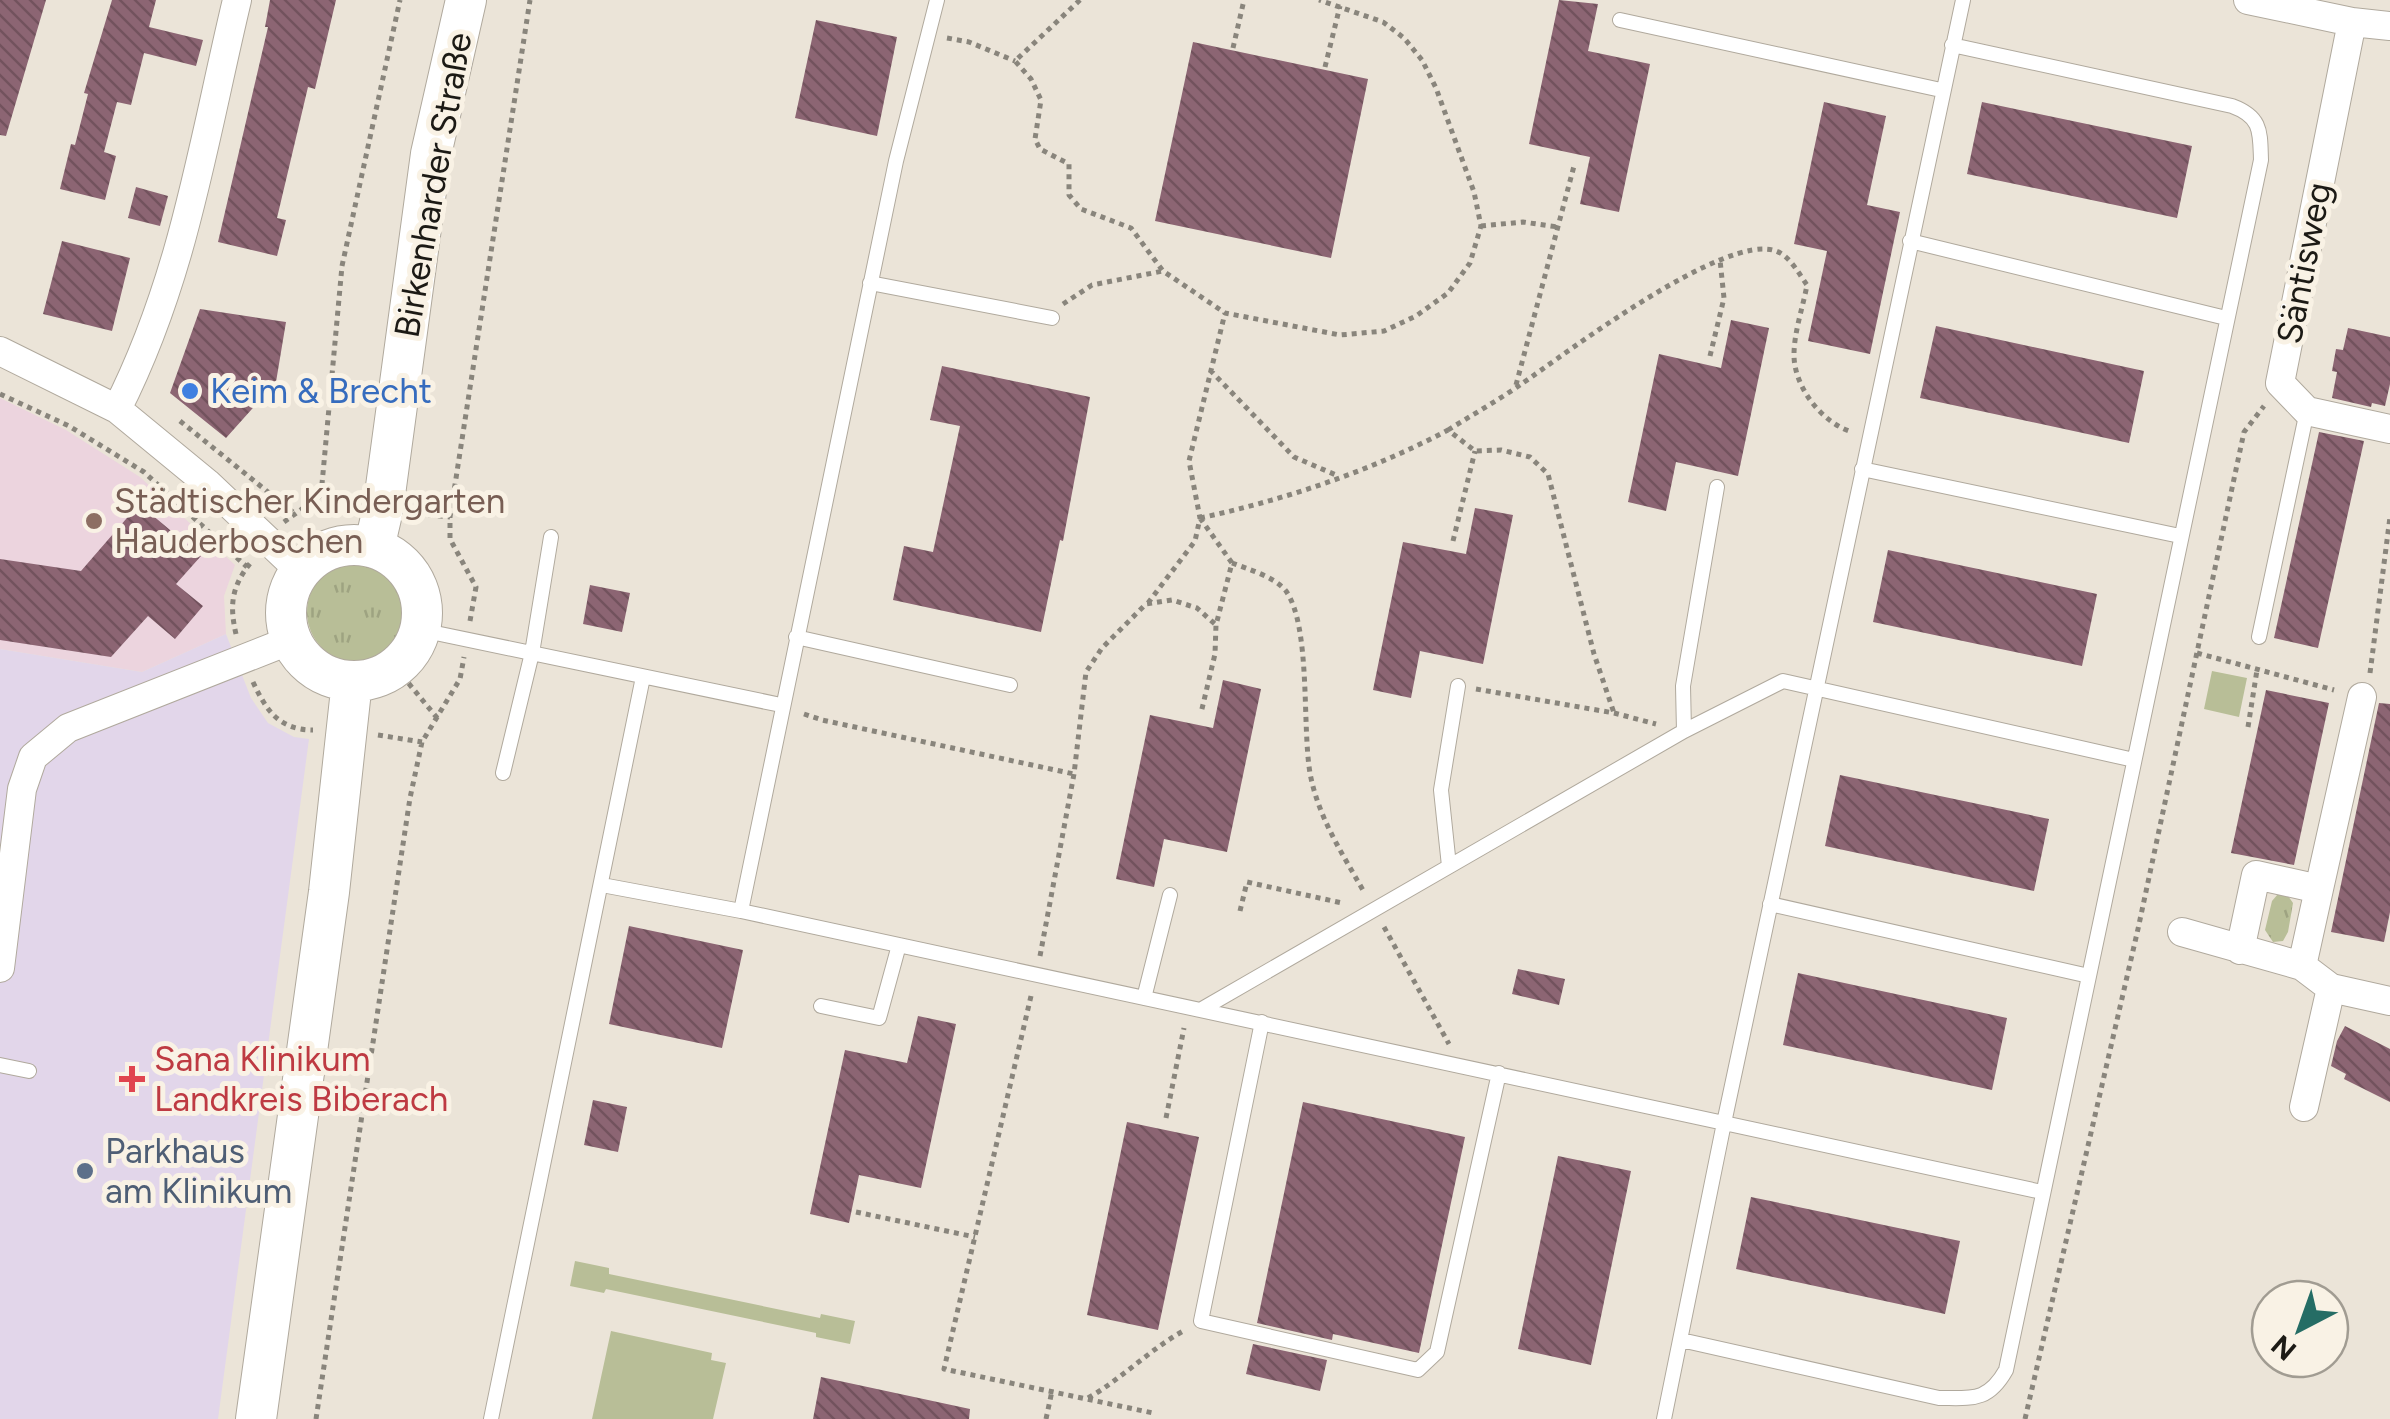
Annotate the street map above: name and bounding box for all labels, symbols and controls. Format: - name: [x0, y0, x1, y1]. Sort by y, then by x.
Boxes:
- street label: Birkenharder Straße: [385, 29, 481, 341]
- street label: Säntisweg: [2268, 179, 2340, 347]
- place label: Keim & Brecht: [210, 370, 432, 412]
- marker: Keim & Brecht: [179, 380, 201, 402]
- place label: Städtischer Kindergarten Hauderboschen: [114, 480, 505, 562]
- marker: Städtischer Kindergarten Hauderboschen: [83, 510, 105, 532]
- place label: Sana Klinikum Landkreis Biberach: [154, 1038, 448, 1120]
- marker: Sana Klinikum Landkreis Biberach: [119, 1066, 145, 1092]
- place label: Parkhaus am Klinikum: [105, 1130, 292, 1212]
- marker: Parkhaus am Klinikum: [74, 1160, 96, 1182]
- north arrow: [2250, 1279, 2350, 1379]
- text: N: [2264, 1328, 2303, 1368]

